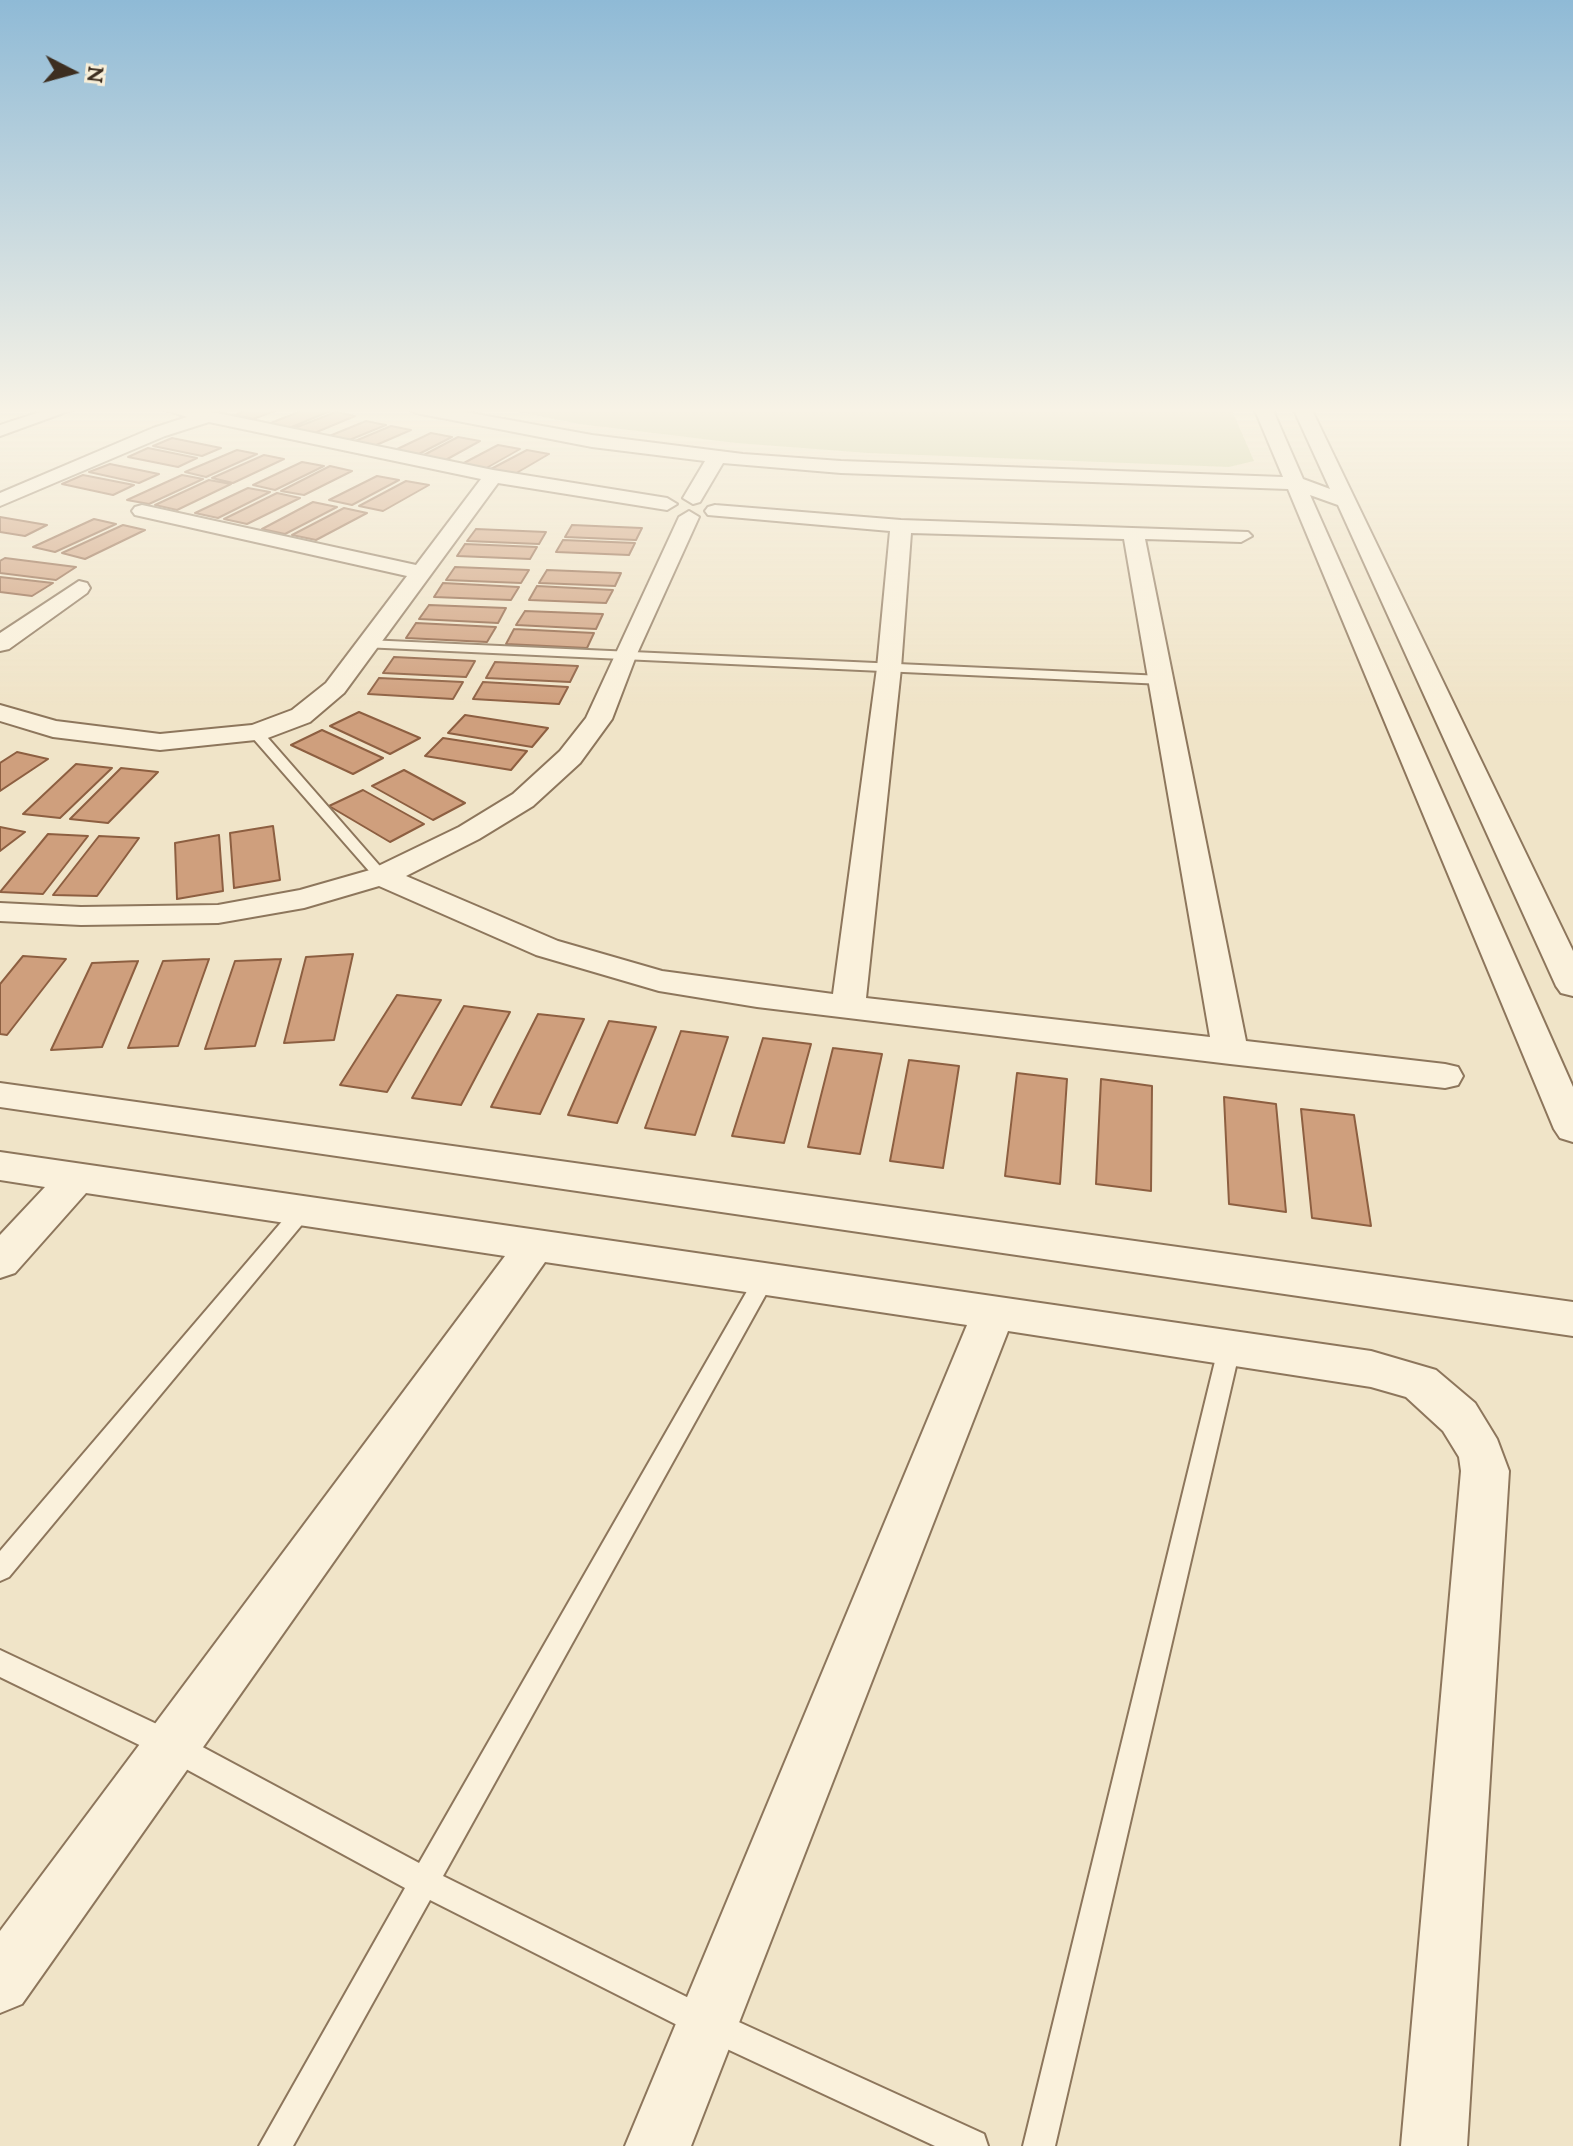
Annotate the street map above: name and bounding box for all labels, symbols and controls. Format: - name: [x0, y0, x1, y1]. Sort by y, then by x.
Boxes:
- north arrow: [32, 32, 112, 112]
- text: N: [81, 65, 111, 84]

